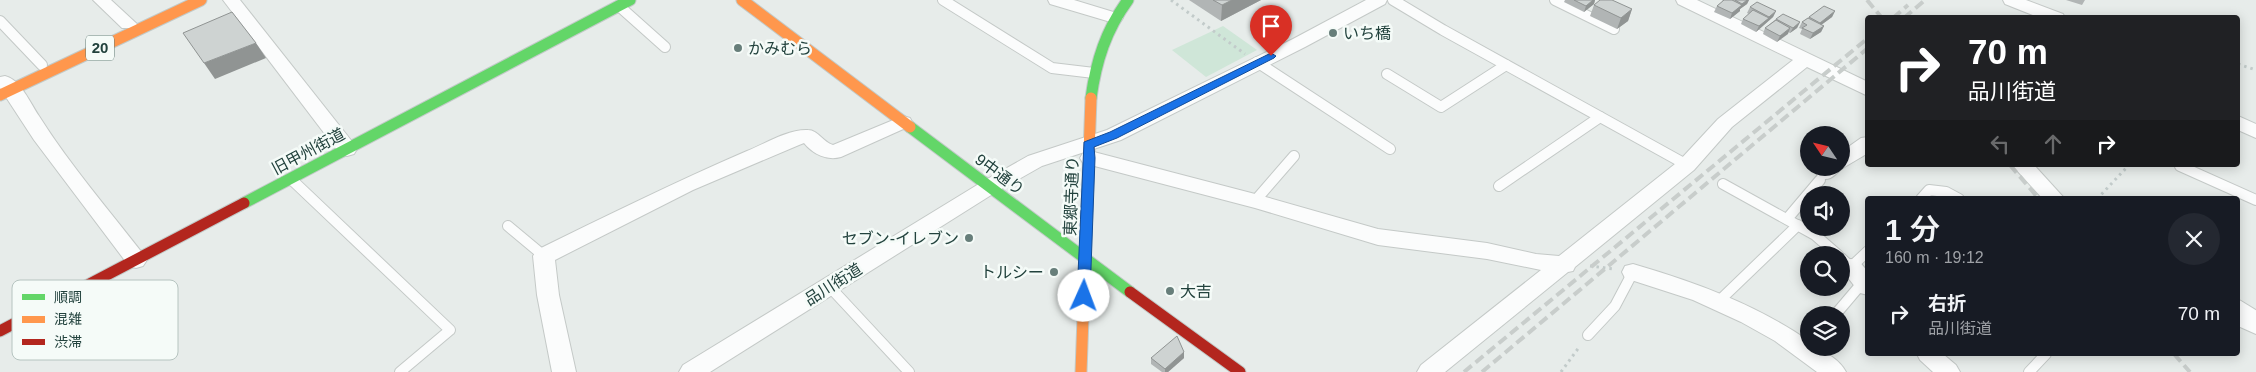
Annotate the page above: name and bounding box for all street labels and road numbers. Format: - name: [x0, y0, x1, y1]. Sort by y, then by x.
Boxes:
- road number: 20: [86, 36, 114, 60]
- street label: 旧甲州街道: [269, 125, 348, 178]
- street label: 9中通り: [972, 150, 1028, 198]
- street label: 東郷寺通り: [1062, 156, 1081, 236]
- street label: 品川街道: [802, 260, 865, 309]

